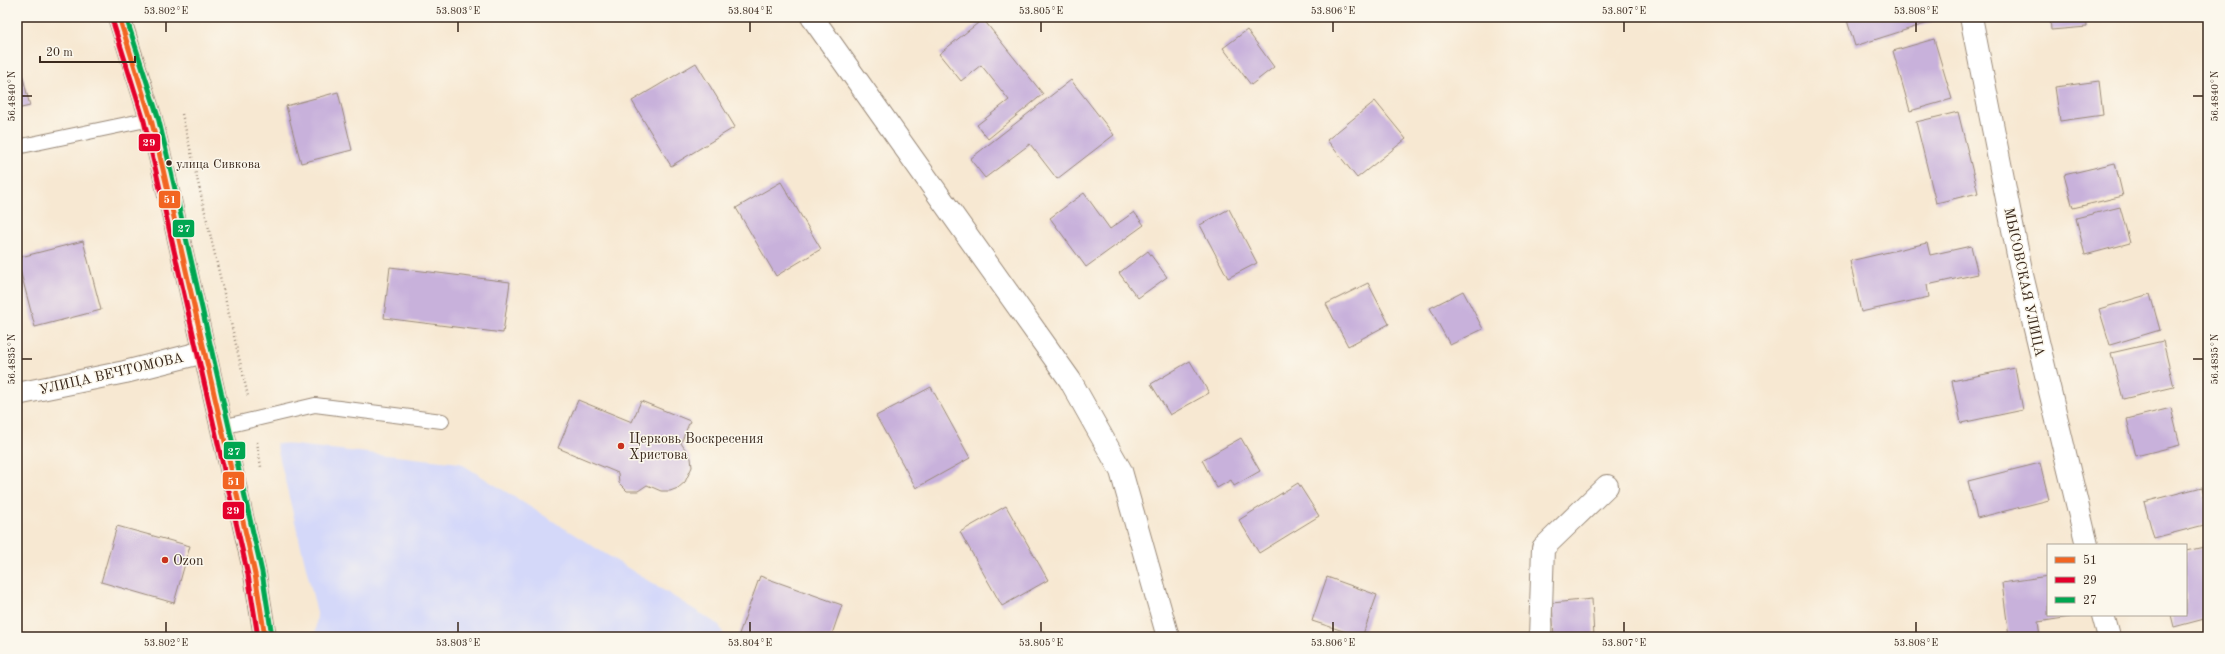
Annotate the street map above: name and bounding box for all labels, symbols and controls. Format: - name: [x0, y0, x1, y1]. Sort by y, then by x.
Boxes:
- text: 53.802°E: [144, 6, 188, 16]
- text: 53.803°E: [436, 6, 480, 16]
- text: 53.804°E: [728, 6, 772, 16]
- text: 53.805°E: [1019, 6, 1063, 16]
- text: 53.806°E: [1311, 6, 1355, 16]
- text: 53.807°E: [1602, 6, 1646, 16]
- text: 53.808°E: [1894, 6, 1938, 16]
- scale bar: [40, 38, 135, 64]
- text: 20 m: [46, 47, 73, 59]
- text: 56.4840°N: [7, 70, 17, 122]
- text: 56.4840°N: [2210, 70, 2220, 122]
- line badge: 29: [138, 133, 161, 152]
- text: 29: [143, 138, 155, 149]
- marker: улица Сивкова: [164, 158, 174, 168]
- place label: улица Сивкова: [176, 158, 261, 171]
- line badge: 51: [158, 190, 181, 209]
- text: 51: [164, 195, 176, 206]
- street label: МЫСОВСКАЯ УЛИЦА: [2001, 206, 2047, 358]
- line badge: 27: [172, 219, 195, 238]
- text: 27: [178, 224, 190, 235]
- text: 56.4835°N: [7, 333, 17, 385]
- text: 56.4835°N: [2210, 333, 2220, 385]
- street label: УЛИЦА ВЕЧТОМОВА: [38, 350, 185, 397]
- place label: Церковь Воскресения Христова: [629, 432, 763, 462]
- line badge: 27: [223, 441, 246, 460]
- marker: Церковь Воскресения Христова: [616, 441, 626, 451]
- text: 27: [228, 447, 240, 458]
- line badge: 51: [222, 471, 245, 490]
- text: 51: [228, 477, 240, 488]
- line badge: 29: [222, 501, 245, 520]
- text: 29: [227, 506, 239, 517]
- legend: [2047, 544, 2187, 616]
- place label: Ozon: [173, 554, 204, 568]
- text: 51: [2083, 554, 2097, 567]
- marker: Ozon: [160, 555, 170, 565]
- text: 29: [2083, 575, 2097, 587]
- text: 27: [2083, 595, 2097, 607]
- text: 53.802°E: [144, 638, 188, 648]
- text: 53.803°E: [436, 638, 480, 648]
- text: 53.804°E: [728, 638, 772, 648]
- text: 53.805°E: [1019, 638, 1063, 648]
- text: 53.806°E: [1311, 638, 1355, 648]
- text: 53.807°E: [1602, 638, 1646, 648]
- text: 53.808°E: [1894, 638, 1938, 648]

